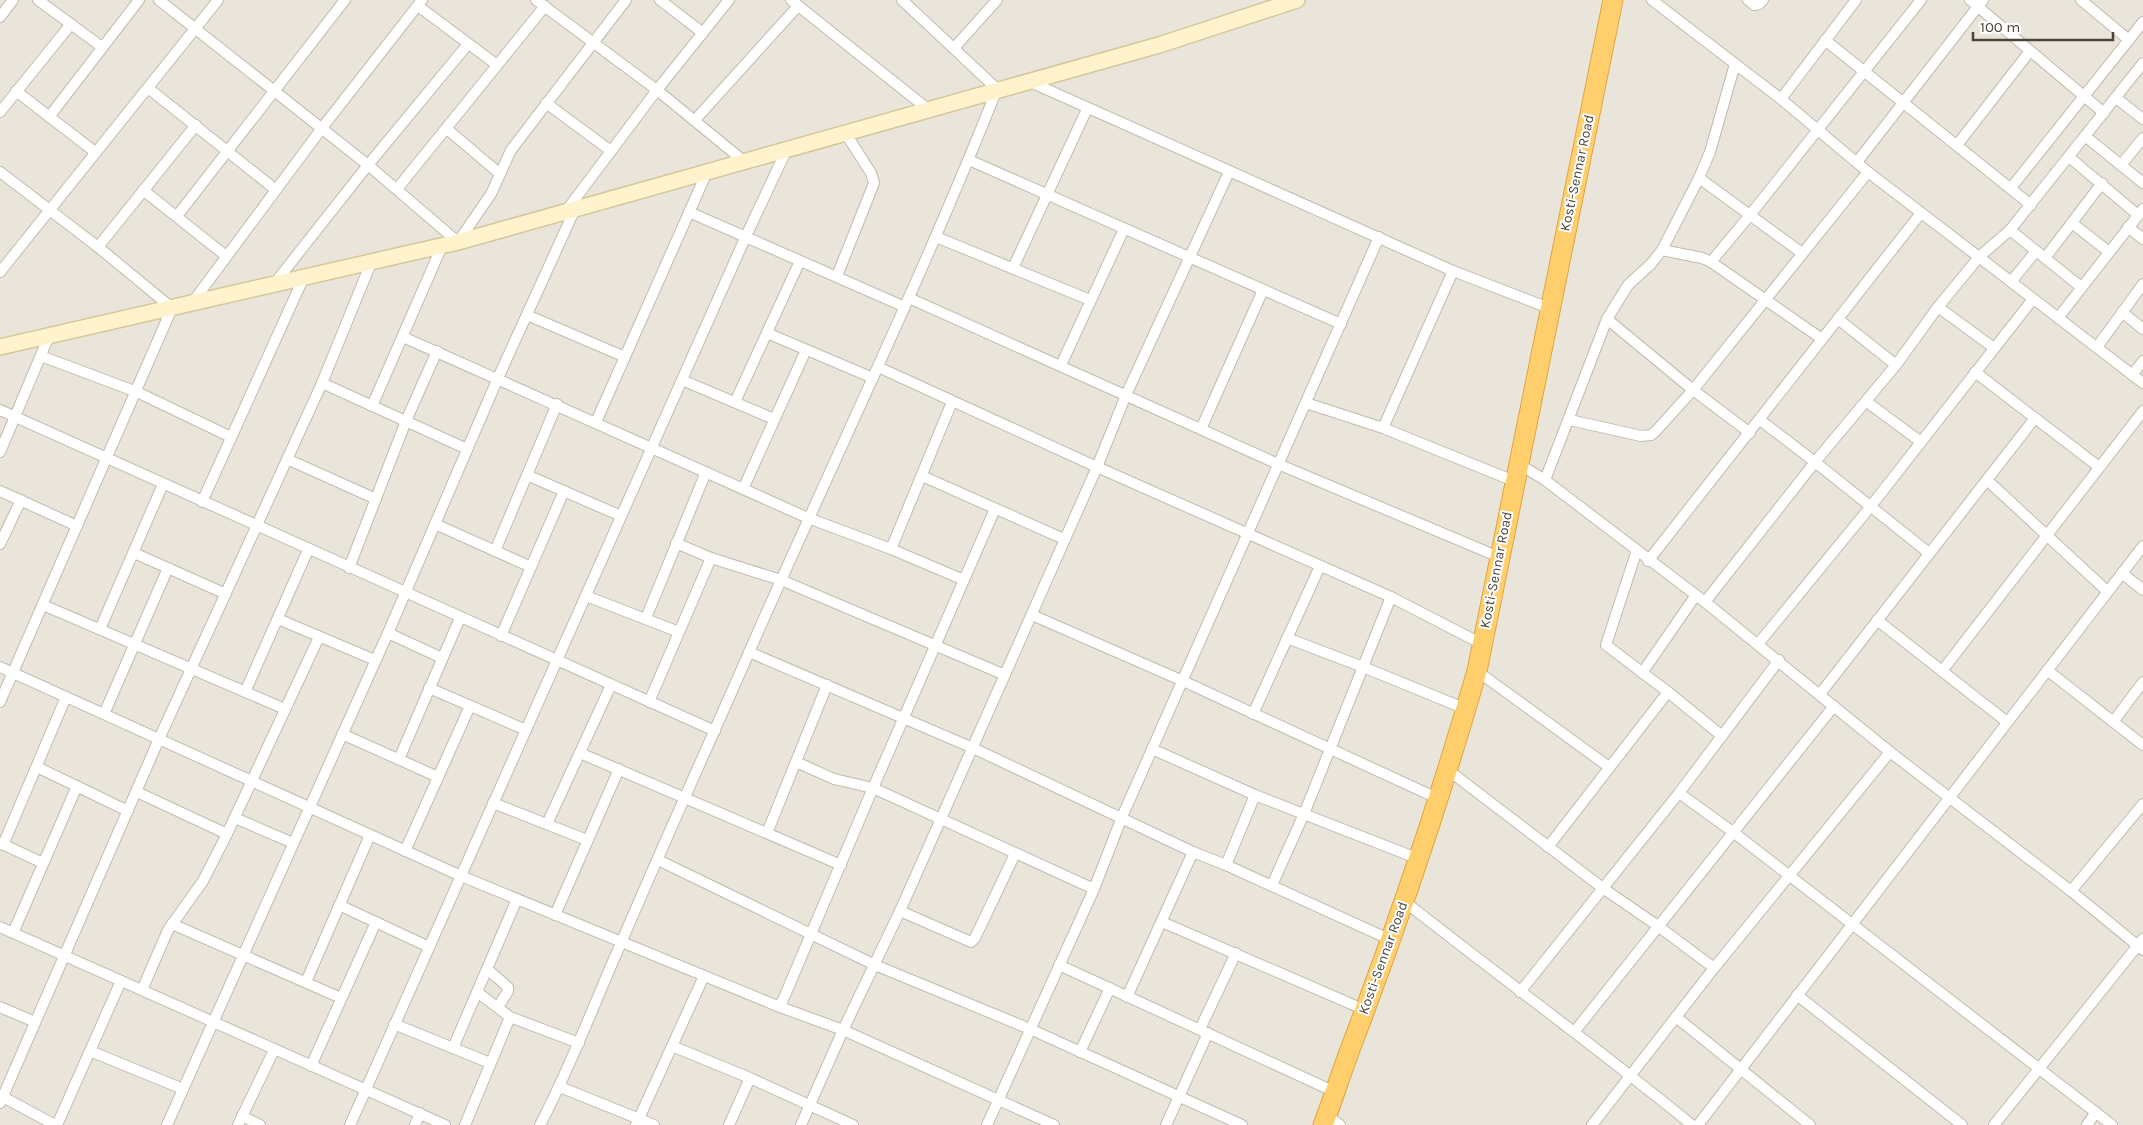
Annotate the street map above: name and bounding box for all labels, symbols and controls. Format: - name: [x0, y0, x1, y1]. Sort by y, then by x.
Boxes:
- scale bar: [1973, 10, 2113, 42]
- text: 100 m: [1980, 18, 2020, 36]
- street label: Kosti-Sennar Road: [1556, 113, 1598, 233]
- street label: Kosti-Sennar Road: [1476, 510, 1516, 630]
- street label: Kosti-Sennar Road: [1355, 899, 1411, 1017]

